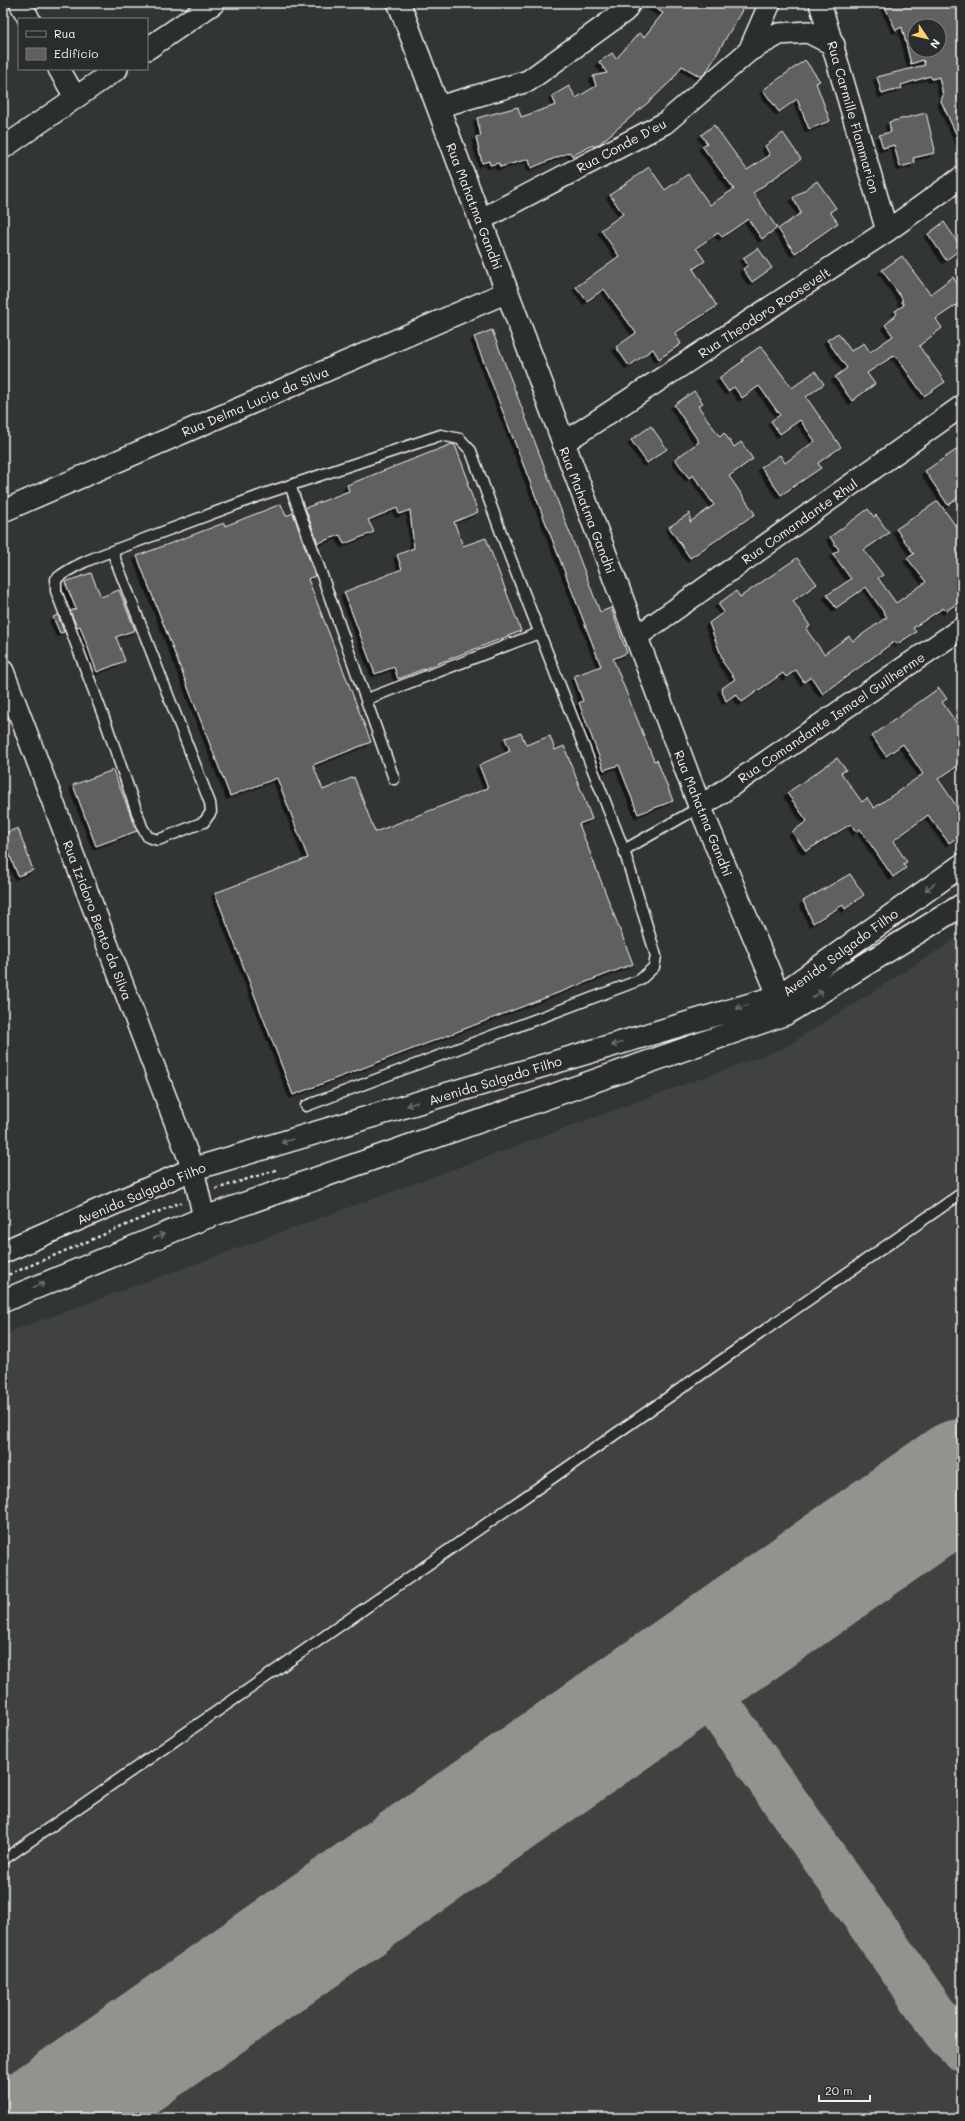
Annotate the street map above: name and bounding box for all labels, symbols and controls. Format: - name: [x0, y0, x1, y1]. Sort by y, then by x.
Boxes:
- legend: [18, 18, 148, 70]
- north arrow: [907, 18, 947, 58]
- text: Rua: [54, 25, 76, 41]
- text: N: [927, 36, 944, 52]
- street label: Rua Carmille Flammarion: [824, 39, 884, 195]
- text: Edifício: [54, 45, 98, 61]
- street label: Rua Conde D'eu: [573, 114, 669, 176]
- street label: Rua Mahatma Gandhi: [443, 140, 507, 272]
- street label: Rua Theodoro Roosevelt: [695, 263, 834, 361]
- street label: Rua Delma Lucia da Silva: [179, 362, 331, 440]
- street label: Rua Mahatma Gandhi: [556, 444, 620, 576]
- street label: Rua Comandante Rhul: [738, 474, 860, 568]
- street label: Rua Comandante Ismael Guilherme: [734, 648, 928, 786]
- street label: Rua Mahatma Gandhi: [671, 747, 737, 879]
- street label: Rua Izidoro Bento da Silva: [60, 838, 136, 1002]
- one-way arrow: [925, 883, 936, 891]
- street label: Avenida Salgado Filho: [779, 904, 901, 1000]
- one-way arrow: [812, 989, 824, 997]
- one-way arrow: [736, 1004, 749, 1011]
- one-way arrow: [611, 1041, 624, 1048]
- street label: Avenida Salgado Filho: [426, 1052, 564, 1108]
- one-way arrow: [406, 1101, 419, 1108]
- one-way arrow: [281, 1138, 294, 1145]
- street label: Avenida Salgado Filho: [74, 1158, 208, 1228]
- one-way arrow: [152, 1232, 164, 1240]
- one-way arrow: [32, 1281, 44, 1289]
- scale bar: [819, 2077, 870, 2103]
- text: 20 m: [825, 2082, 853, 2098]

